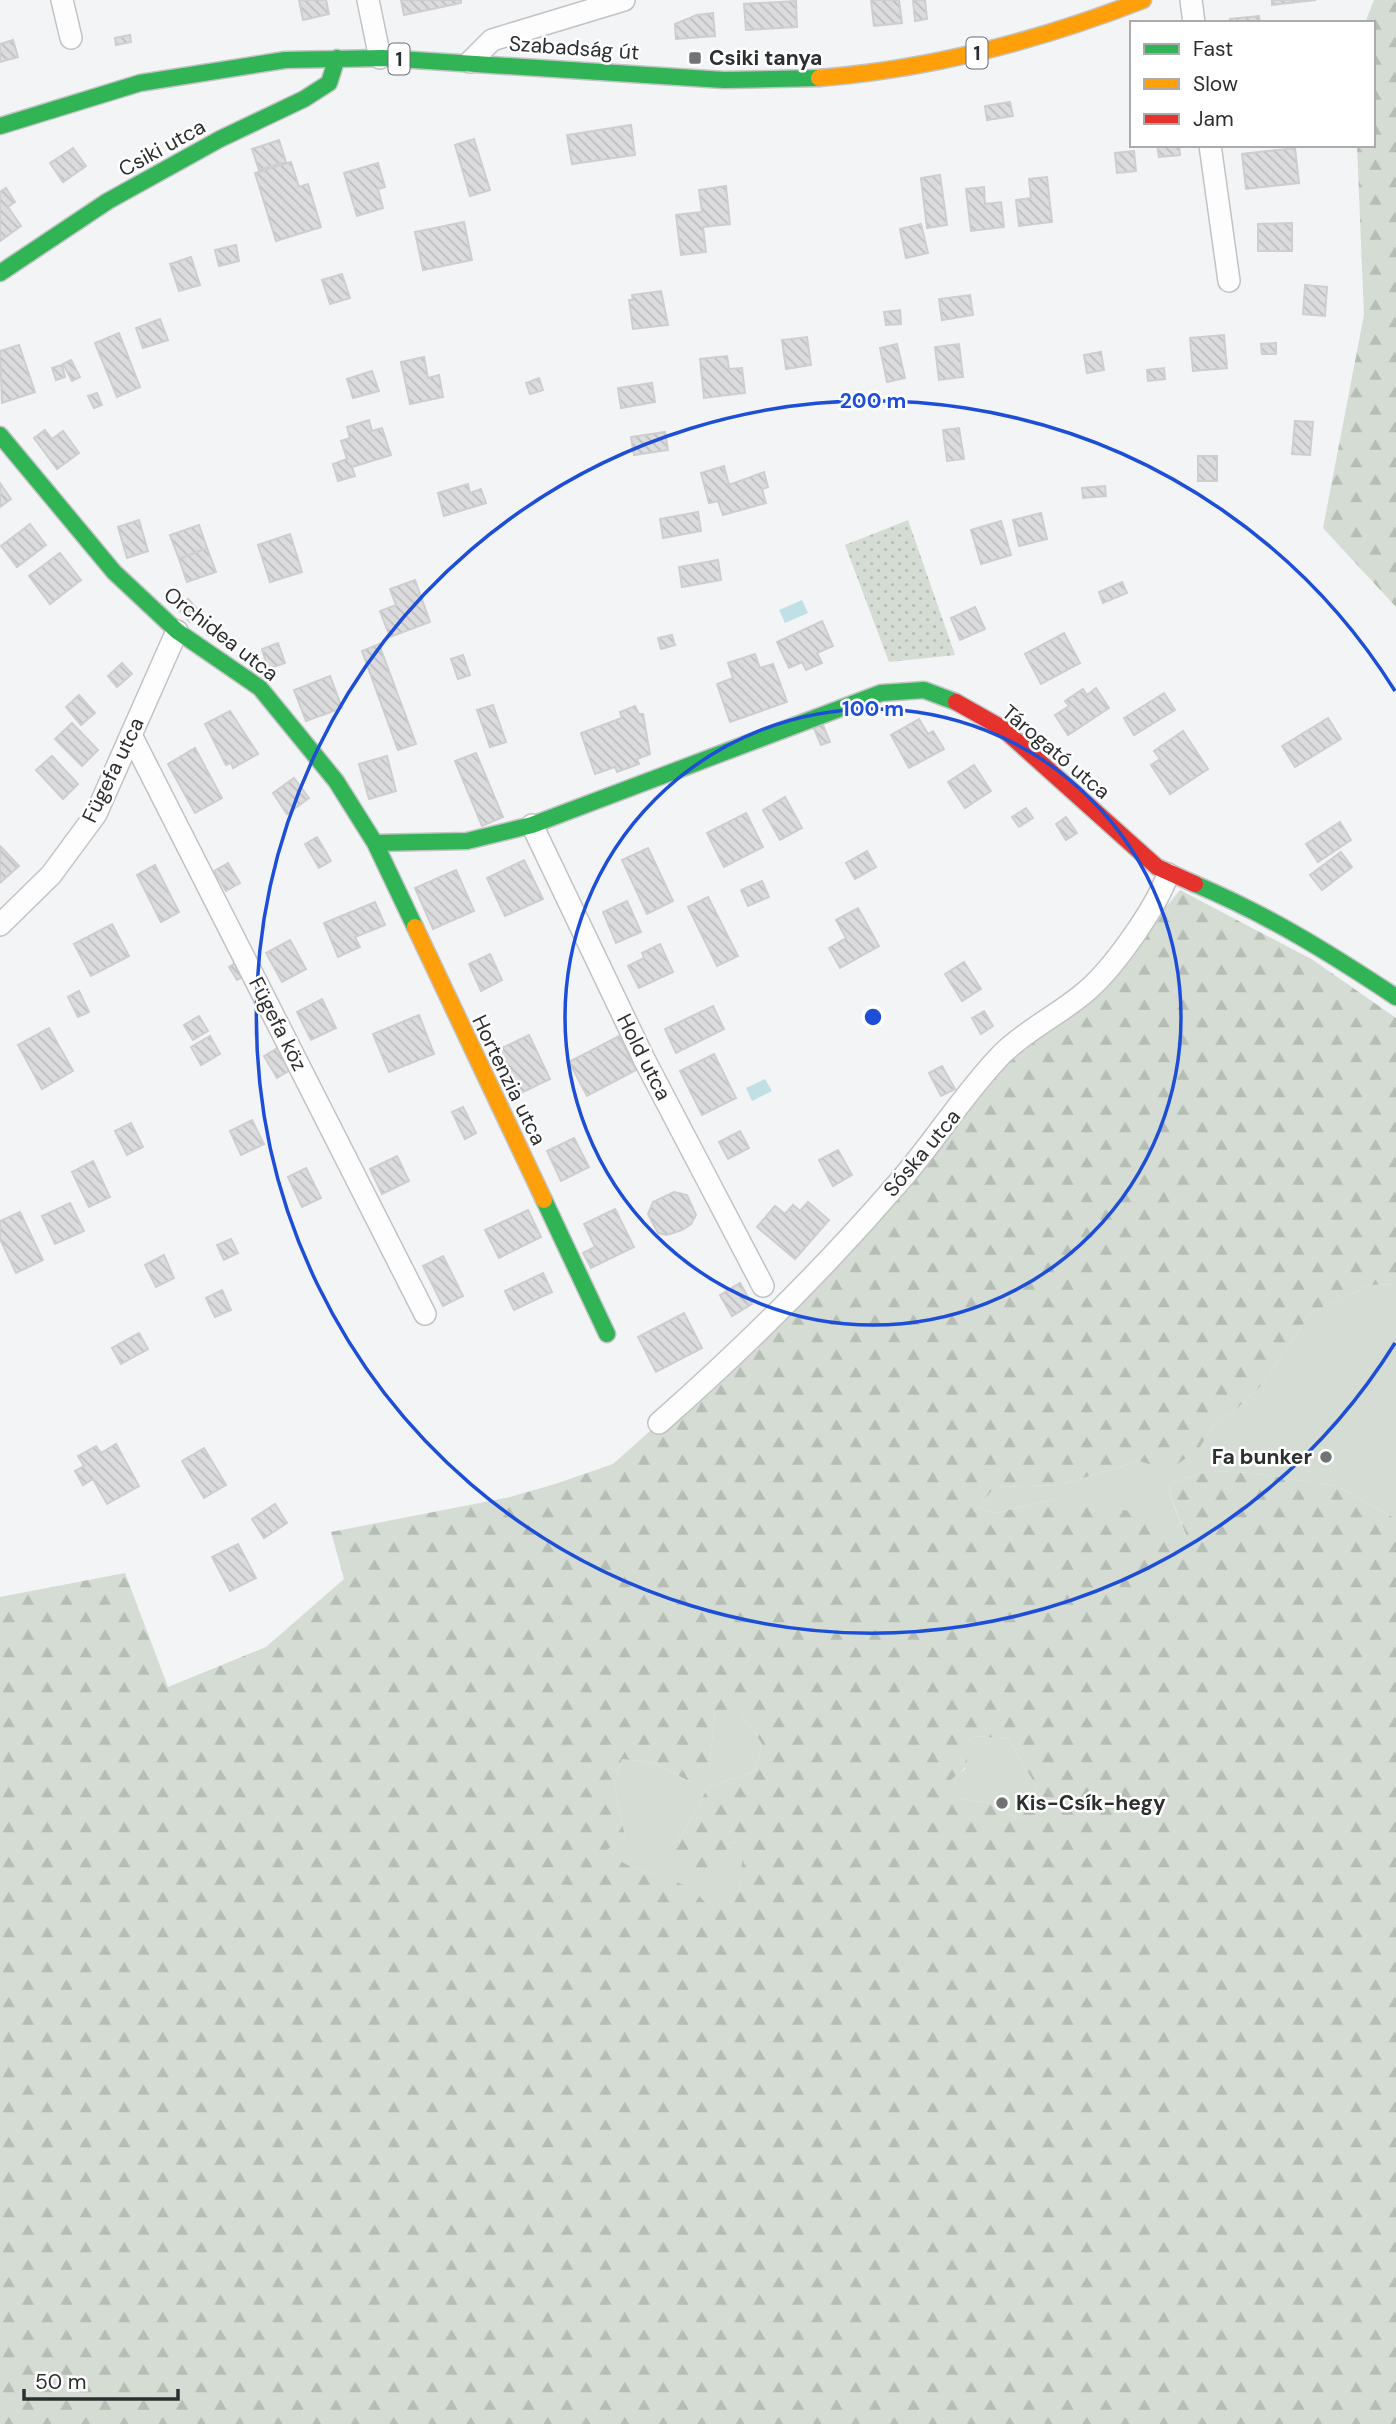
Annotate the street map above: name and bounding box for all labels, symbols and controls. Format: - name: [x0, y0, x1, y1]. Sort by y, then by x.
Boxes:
- legend: [1130, 21, 1375, 147]
- street label: Szabadság út: [508, 29, 640, 67]
- text: Fast: [1193, 35, 1233, 63]
- road number: 1: [967, 38, 988, 68]
- road number: 1: [388, 44, 410, 74]
- place label: Csiki tanya: [709, 44, 822, 72]
- marker: Csiki tanya: [687, 50, 703, 66]
- text: Slow: [1193, 70, 1238, 98]
- text: Jam: [1193, 105, 1234, 133]
- street label: Csiki utca: [114, 113, 210, 183]
- text: 200 m: [840, 387, 906, 415]
- street label: Orchidea utca: [158, 580, 284, 688]
- text: 100 m: [842, 695, 904, 723]
- street label: Tárogató utca: [996, 698, 1116, 806]
- street label: Fügefa utca: [76, 713, 150, 827]
- street label: Fügefa köz: [242, 972, 314, 1076]
- centre of rings: [861, 1005, 885, 1029]
- street label: Hold utca: [610, 1009, 678, 1105]
- street label: Hortenzia utca: [465, 1010, 553, 1150]
- street label: Sóska utca: [877, 1103, 967, 1203]
- place label: Fa bunker: [1212, 1443, 1312, 1471]
- marker: Fa bunker: [1318, 1449, 1334, 1465]
- place label: Kis-Csík-hegy: [1016, 1789, 1166, 1817]
- marker: Kis-Csík-hegy: [994, 1795, 1010, 1811]
- scale bar: [24, 2358, 178, 2402]
- text: 50 m: [35, 2368, 86, 2396]

